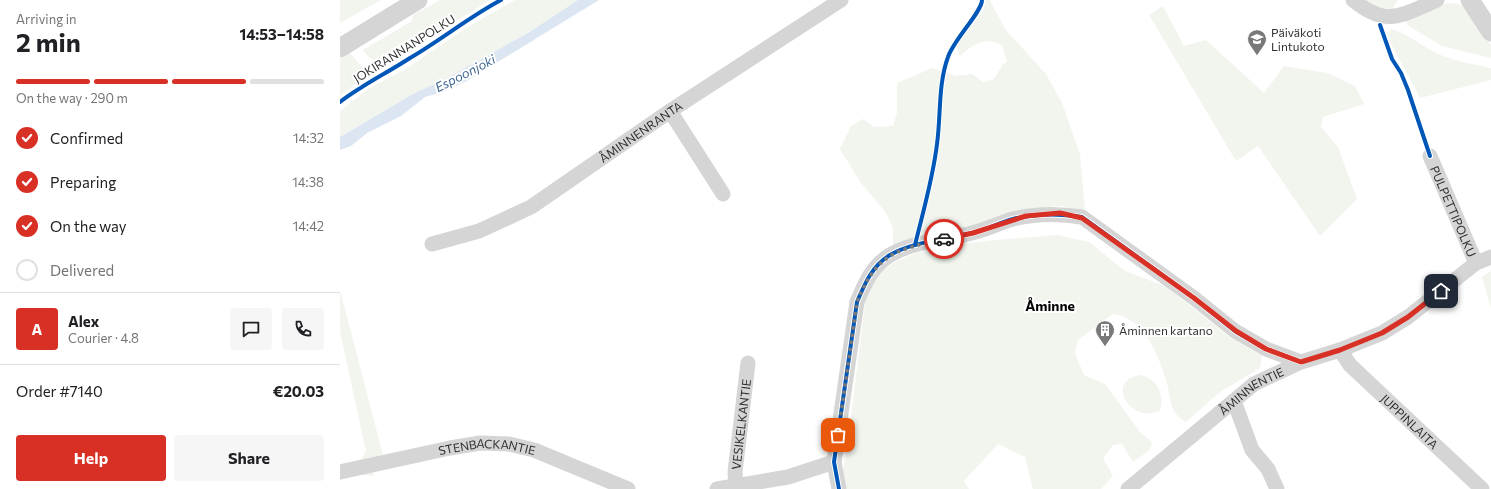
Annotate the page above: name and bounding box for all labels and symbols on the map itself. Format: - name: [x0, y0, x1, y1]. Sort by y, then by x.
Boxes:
- street label: JOKIRANNANPOLKU: [350, 11, 458, 86]
- place label: Päiväkoti Lintukoto: [1271, 25, 1325, 53]
- school or university icon: Päiväkoti Lintukoto: [1246, 28, 1268, 56]
- water label: Espoonjoki: [432, 51, 499, 95]
- street label: ÅMINNENRANTA: [596, 98, 685, 165]
- street label: PULPETTIPOLKU: [1428, 163, 1479, 259]
- courier: [924, 219, 964, 259]
- pin: [1424, 274, 1458, 308]
- district label: Åminne: [1025, 297, 1075, 314]
- building icon: Åminnen kartano: [1094, 319, 1116, 347]
- place label: Åminnen kartano: [1119, 323, 1213, 337]
- street label: ÅMINNENTIE: [1216, 364, 1286, 417]
- street label: VESIKELKANTIE: [728, 378, 753, 471]
- street label: JUPPINLAITA: [1378, 391, 1441, 451]
- pin: [821, 418, 855, 452]
- street label: STENBACKANTIE: [437, 436, 537, 457]

